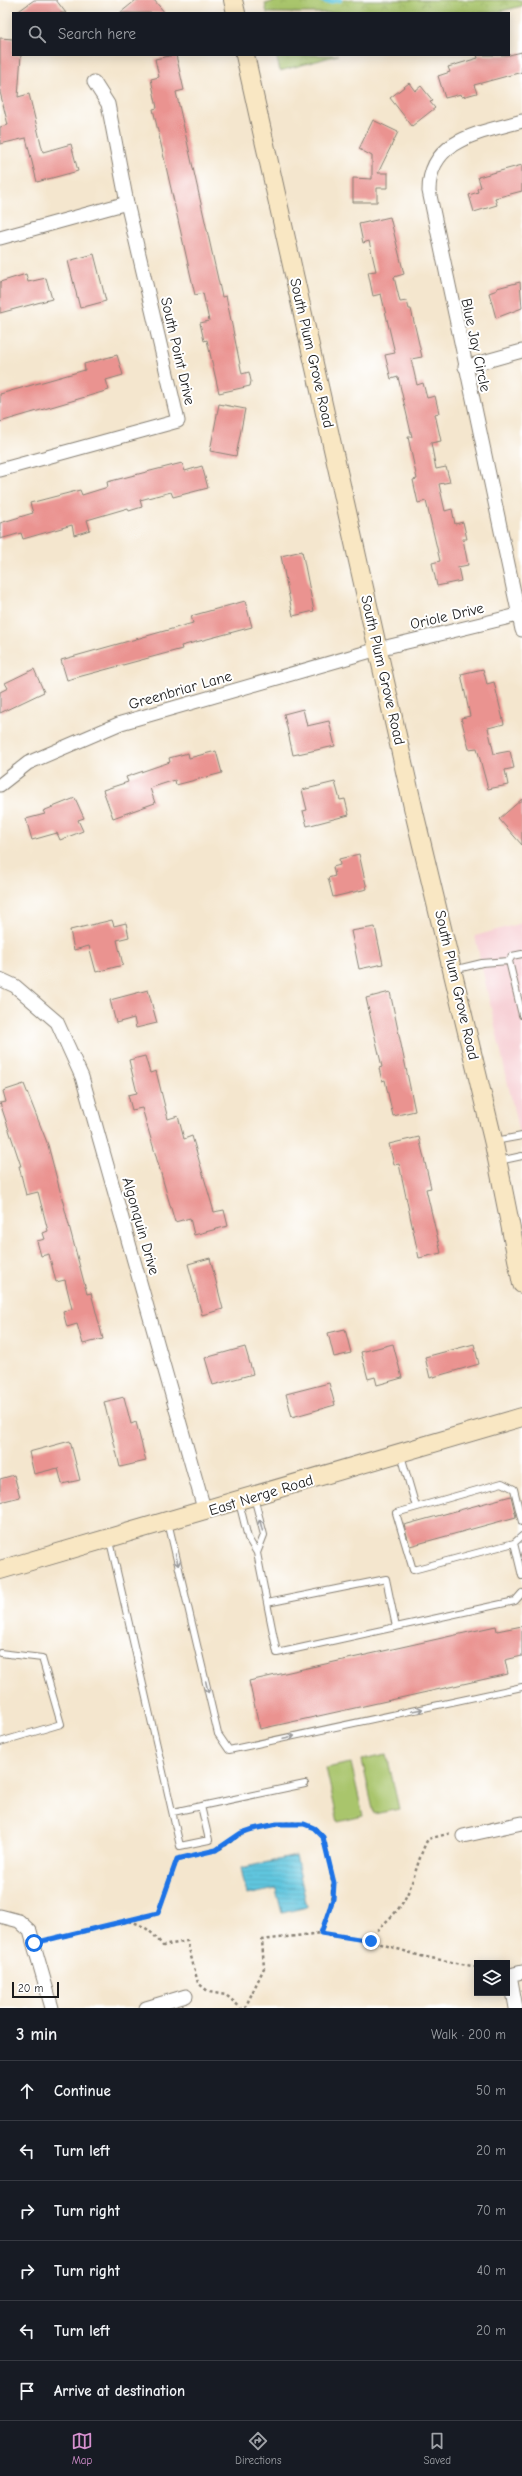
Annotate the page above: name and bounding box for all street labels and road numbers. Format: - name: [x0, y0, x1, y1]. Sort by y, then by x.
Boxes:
- street label: South Plum Grove Road: [286, 276, 338, 430]
- street label: South Point Drive: [157, 295, 199, 407]
- street label: Blue Jay Circle: [457, 297, 495, 394]
- street label: South Plum Grove Road: [357, 593, 409, 747]
- street label: Oriole Drive: [408, 599, 486, 633]
- street label: Greenbriar Lane: [126, 667, 234, 713]
- street label: South Plum Grove Road: [431, 908, 483, 1062]
- street label: Algonquin Drive: [118, 1175, 164, 1277]
- street label: East Nerge Road: [207, 1471, 315, 1519]

